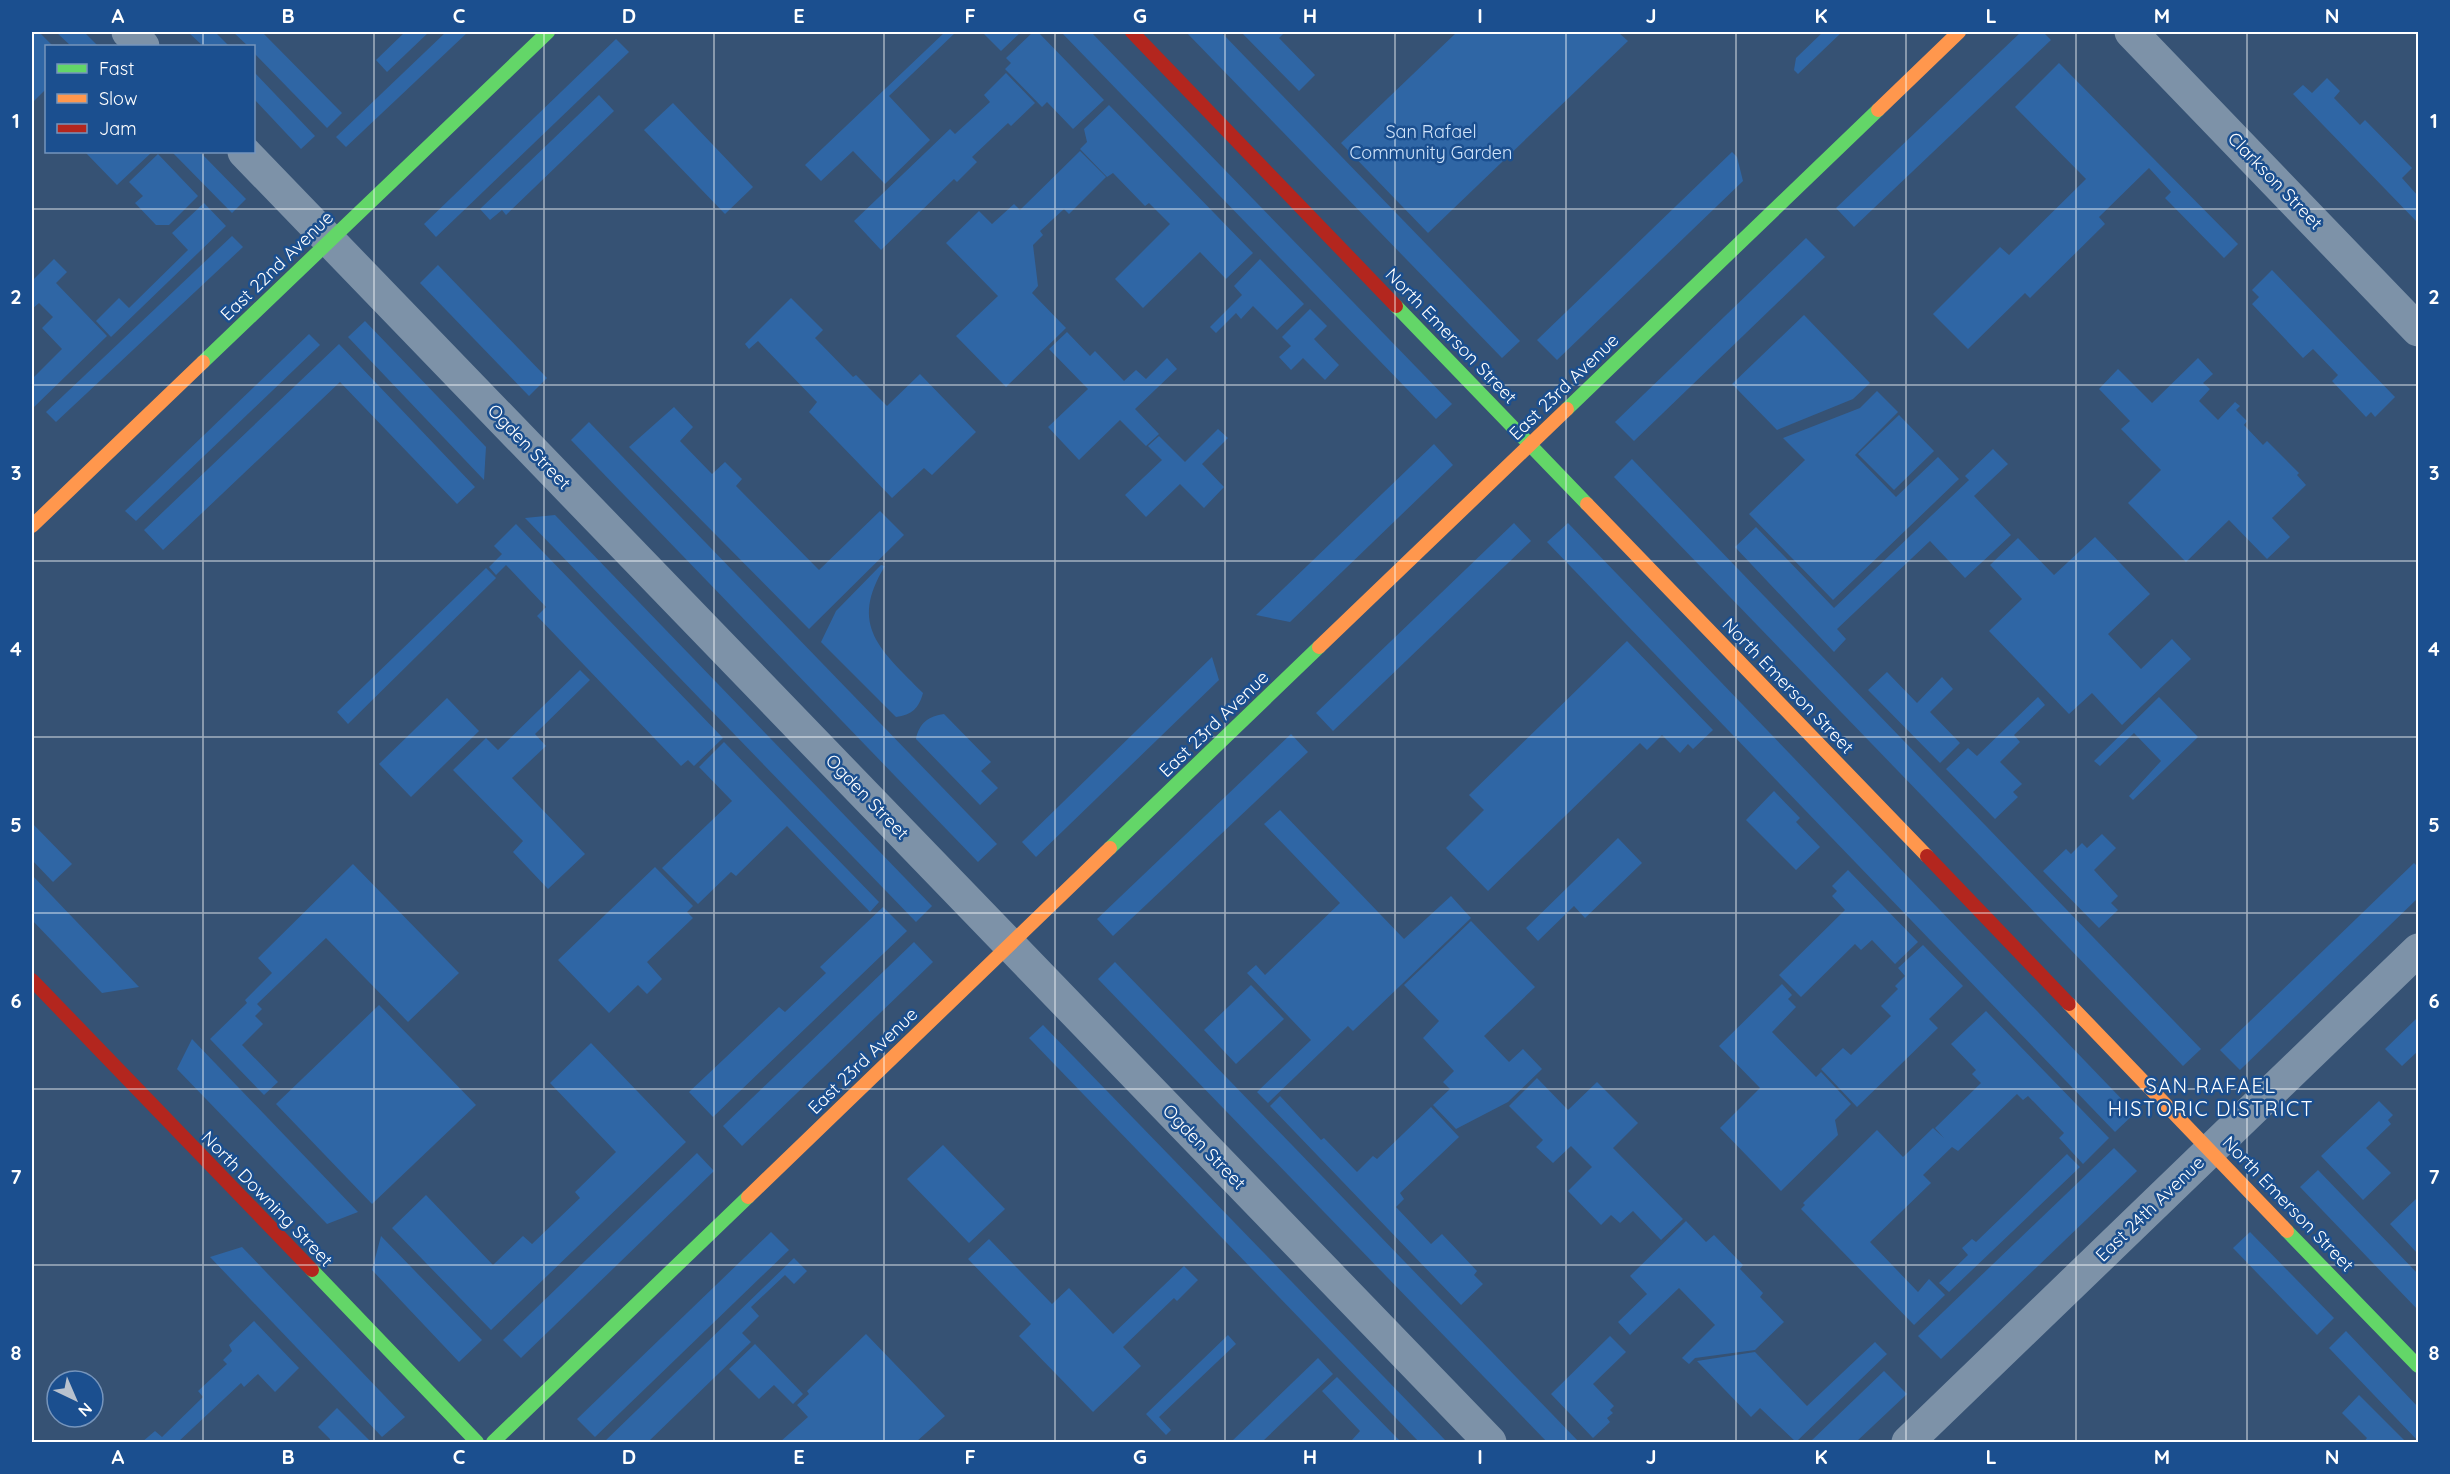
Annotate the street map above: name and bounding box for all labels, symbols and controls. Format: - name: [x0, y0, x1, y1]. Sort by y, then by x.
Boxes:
- text: A: [112, 3, 125, 28]
- text: B: [281, 3, 295, 28]
- text: C: [453, 3, 466, 28]
- text: D: [622, 3, 636, 28]
- text: E: [793, 3, 805, 28]
- text: F: [964, 3, 976, 28]
- text: G: [1133, 3, 1147, 28]
- text: H: [1303, 3, 1317, 28]
- text: I: [1477, 3, 1483, 28]
- text: J: [1645, 3, 1657, 28]
- text: K: [1814, 3, 1828, 28]
- text: L: [1985, 3, 1997, 28]
- text: M: [2154, 3, 2170, 28]
- text: N: [2325, 3, 2339, 28]
- legend: [45, 45, 255, 153]
- text: Fast: [99, 57, 134, 80]
- text: Slow: [99, 87, 137, 110]
- text: 1: [12, 108, 20, 133]
- text: 1: [2430, 108, 2438, 133]
- text: Jam: [99, 117, 137, 140]
- park label: San Rafael Community Garden: [1350, 120, 1512, 164]
- street label: Clarkson Street: [2223, 127, 2328, 234]
- street label: East 22nd Avenue: [215, 206, 338, 325]
- street label: North Emerson Street: [1381, 263, 1522, 408]
- text: 2: [10, 284, 22, 309]
- text: 2: [2428, 284, 2440, 309]
- street label: East 23rd Avenue: [1504, 328, 1623, 445]
- street label: Ogden Street: [483, 399, 576, 494]
- text: 3: [11, 460, 21, 485]
- text: 3: [2429, 460, 2439, 485]
- street label: North Emerson Street: [1718, 613, 1859, 758]
- text: 4: [10, 636, 22, 661]
- text: 4: [2428, 636, 2440, 661]
- street label: East 23rd Avenue: [1154, 665, 1273, 782]
- street label: Ogden Street: [821, 749, 914, 844]
- text: 5: [10, 812, 22, 837]
- text: 5: [2428, 812, 2440, 837]
- text: 6: [10, 988, 22, 1013]
- text: 6: [2428, 988, 2440, 1013]
- street label: East 23rd Avenue: [803, 1002, 922, 1119]
- district label: SAN RAFAEL HISTORIC DISTRICT: [2108, 1073, 2314, 1121]
- street label: Ogden Street: [1158, 1099, 1251, 1194]
- street label: North Downing Street: [197, 1126, 338, 1271]
- street label: North Emerson Street: [2218, 1131, 2359, 1276]
- street label: East 24th Avenue: [2090, 1151, 2209, 1266]
- text: 7: [11, 1164, 22, 1189]
- text: 7: [2429, 1164, 2440, 1189]
- text: 8: [11, 1340, 22, 1365]
- text: 8: [2429, 1340, 2440, 1365]
- north arrow: [45, 1369, 105, 1429]
- text: N: [74, 1399, 97, 1421]
- text: A: [112, 1444, 125, 1469]
- text: B: [281, 1444, 295, 1469]
- text: C: [453, 1444, 466, 1469]
- text: D: [622, 1444, 636, 1469]
- text: E: [793, 1444, 805, 1469]
- text: F: [964, 1444, 976, 1469]
- text: G: [1133, 1444, 1147, 1469]
- text: H: [1303, 1444, 1317, 1469]
- text: I: [1477, 1444, 1483, 1469]
- text: J: [1645, 1444, 1657, 1469]
- text: K: [1814, 1444, 1828, 1469]
- text: L: [1985, 1444, 1997, 1469]
- text: M: [2154, 1444, 2170, 1469]
- text: N: [2325, 1444, 2339, 1469]

